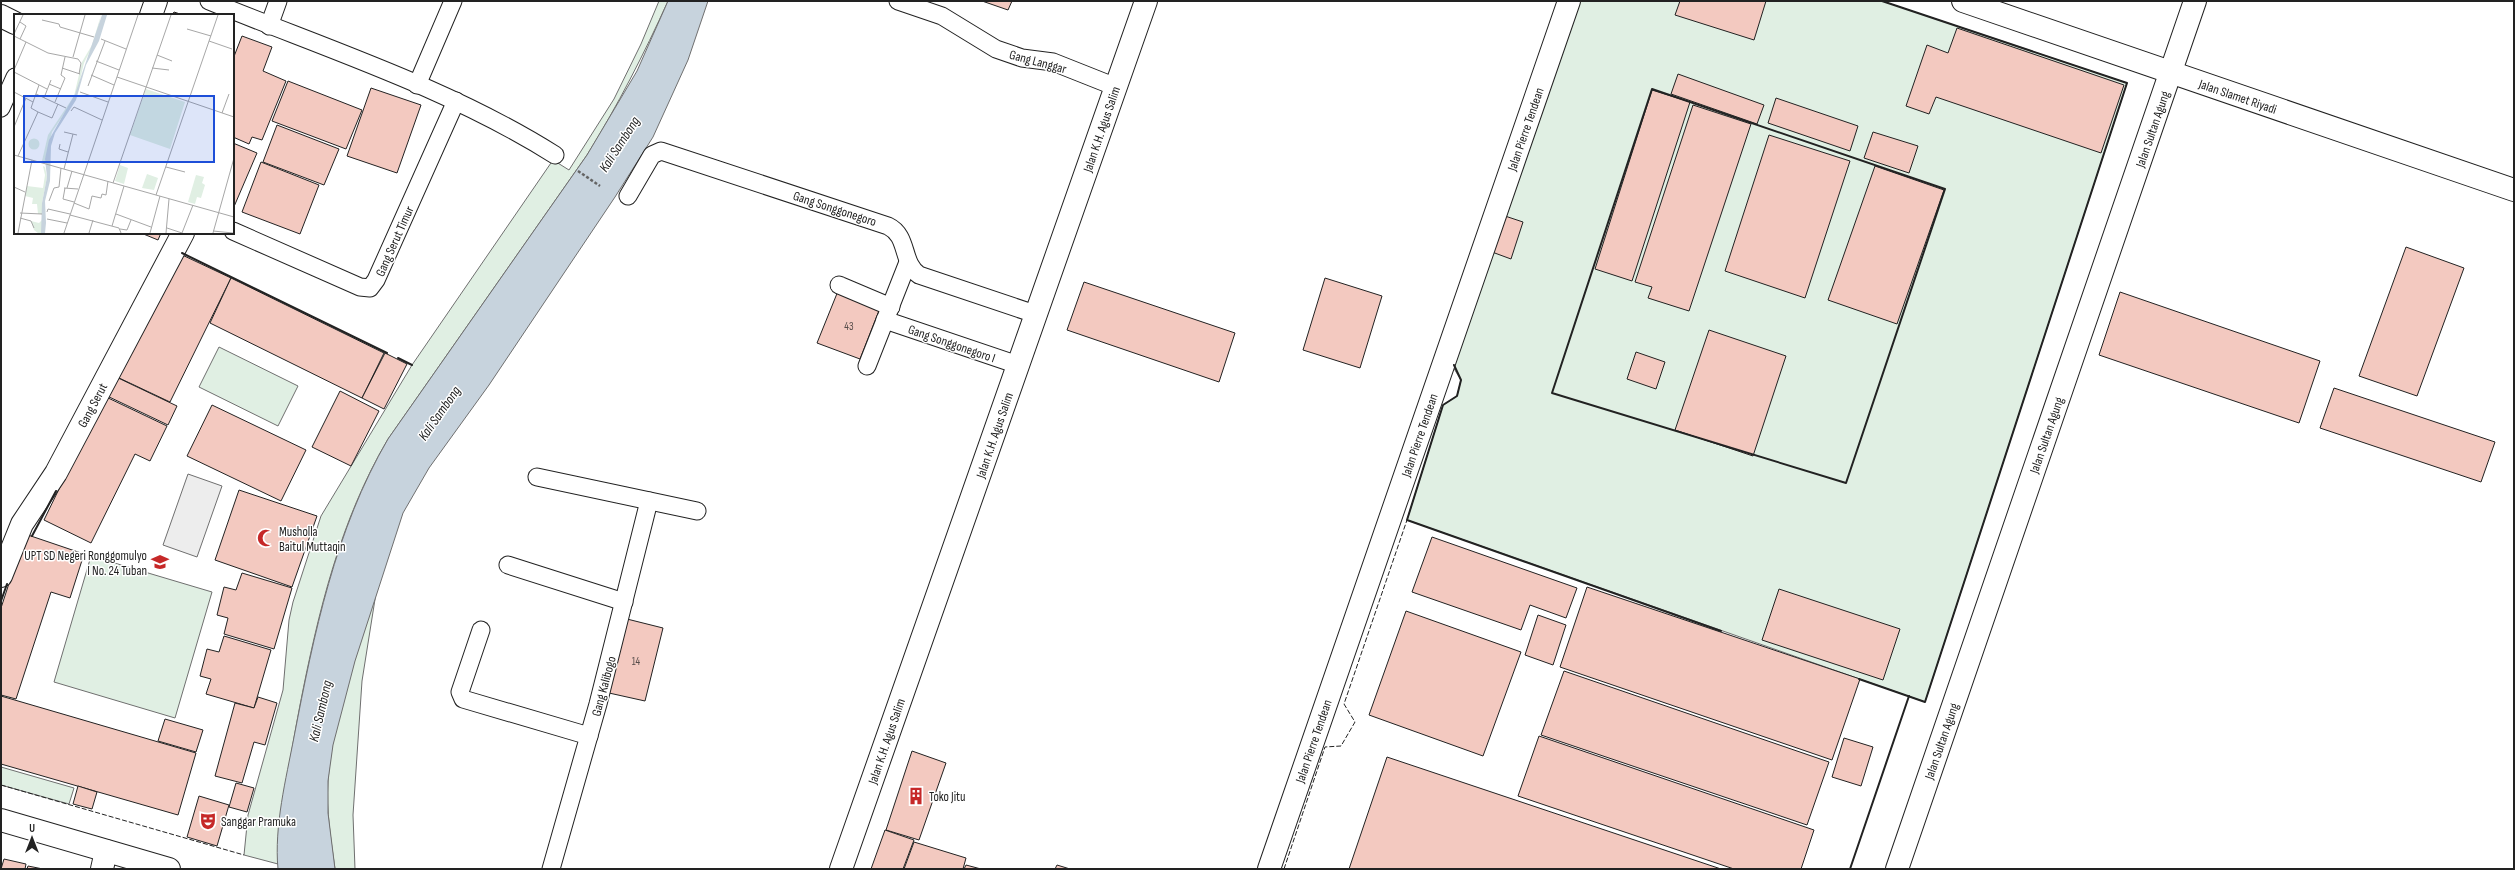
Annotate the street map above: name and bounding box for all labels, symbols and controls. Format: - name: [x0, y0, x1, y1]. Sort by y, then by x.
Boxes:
- inset map: [14, 14, 234, 234]
- street label: Gang Langgar: [1007, 47, 1068, 77]
- street label: Jalan Slamet Riyadi: [2196, 76, 2279, 118]
- street label: Jalan K.H. Agus Salim: [1079, 84, 1124, 175]
- street label: Jalan Pierre Tendean: [1504, 86, 1548, 174]
- street label: Jalan Sultan Agung: [2132, 89, 2173, 171]
- water label: Kali Sambong: [595, 113, 644, 175]
- street label: Gang Songgonegoro: [791, 188, 878, 230]
- street label: Gang Serut Timur: [372, 203, 418, 279]
- house number: 43: [844, 320, 854, 333]
- street label: Gang Songgonegoro I: [906, 321, 997, 366]
- street label: Gang Serut: [75, 380, 111, 430]
- water label: Kali Sambong: [415, 383, 464, 444]
- street label: Jalan K.H. Agus Salim: [972, 390, 1017, 481]
- street label: Jalan Pierre Tendean: [1398, 392, 1442, 480]
- street label: Jalan Sultan Agung: [2026, 395, 2067, 477]
- place label: Musholla Baitul Muttaqin: [279, 524, 346, 555]
- mosque icon: Musholla Baitul Muttaqin: [256, 528, 276, 548]
- place label: UPT SD Negeri Ronggomulyo I No. 24 Tuban: [24, 548, 147, 579]
- school or university icon: UPT SD Negeri Ronggomulyo I No. 24 Tuban: [150, 552, 170, 572]
- street label: Gang Kalibogo: [588, 655, 620, 718]
- house number: 14: [632, 655, 641, 668]
- water label: Kali Sambong: [305, 678, 336, 743]
- street label: Jalan K.H. Agus Salim: [864, 696, 909, 787]
- street label: Jalan Pierre Tendean: [1292, 698, 1336, 786]
- street label: Jalan Sultan Agung: [1921, 701, 1962, 783]
- building icon: Toko Jitu: [906, 786, 926, 806]
- place label: Toko Jitu: [929, 789, 966, 805]
- theatre icon: Sanggar Pramuka: [198, 811, 218, 831]
- place label: Sanggar Pramuka: [221, 814, 296, 830]
- north arrow: [12, 818, 52, 858]
- text: U: [29, 822, 35, 835]

